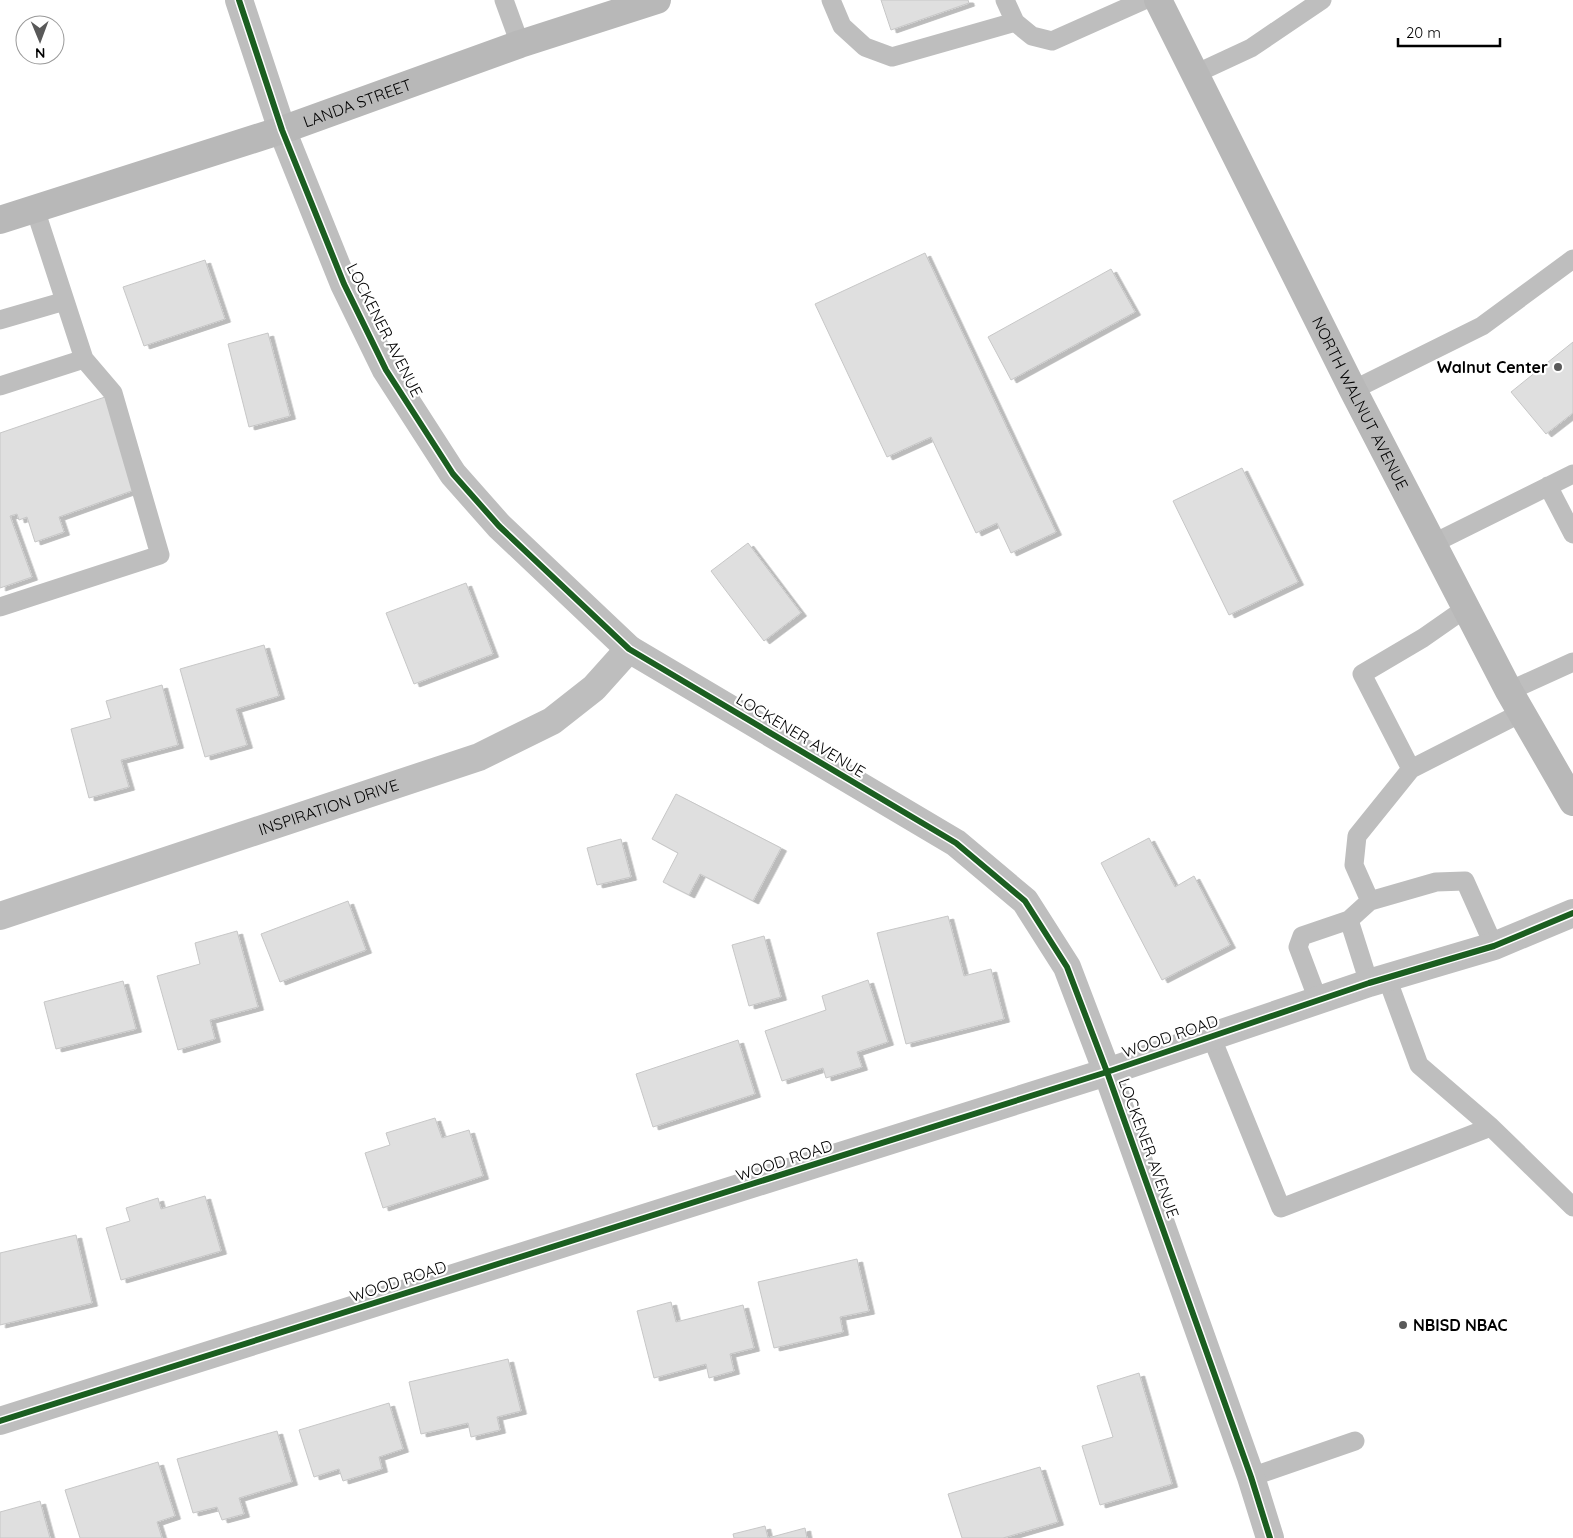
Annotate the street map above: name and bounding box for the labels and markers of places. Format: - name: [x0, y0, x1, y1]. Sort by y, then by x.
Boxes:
- place label: Walnut Center: [1437, 357, 1548, 377]
- marker: Walnut Center: [1552, 361, 1564, 373]
- place label: NBISD NBAC: [1413, 1315, 1508, 1335]
- marker: NBISD NBAC: [1397, 1319, 1409, 1331]

